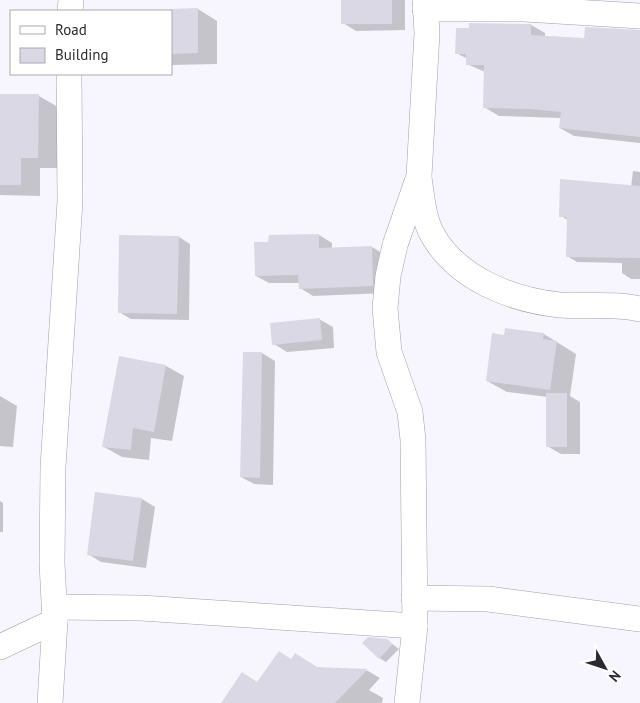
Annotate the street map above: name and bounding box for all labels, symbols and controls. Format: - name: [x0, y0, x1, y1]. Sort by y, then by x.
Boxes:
- legend: [10, 10, 172, 75]
- text: Road: [55, 20, 87, 39]
- text: Building: [55, 45, 109, 64]
- north arrow: [580, 643, 630, 693]
- text: N: [605, 667, 625, 686]

